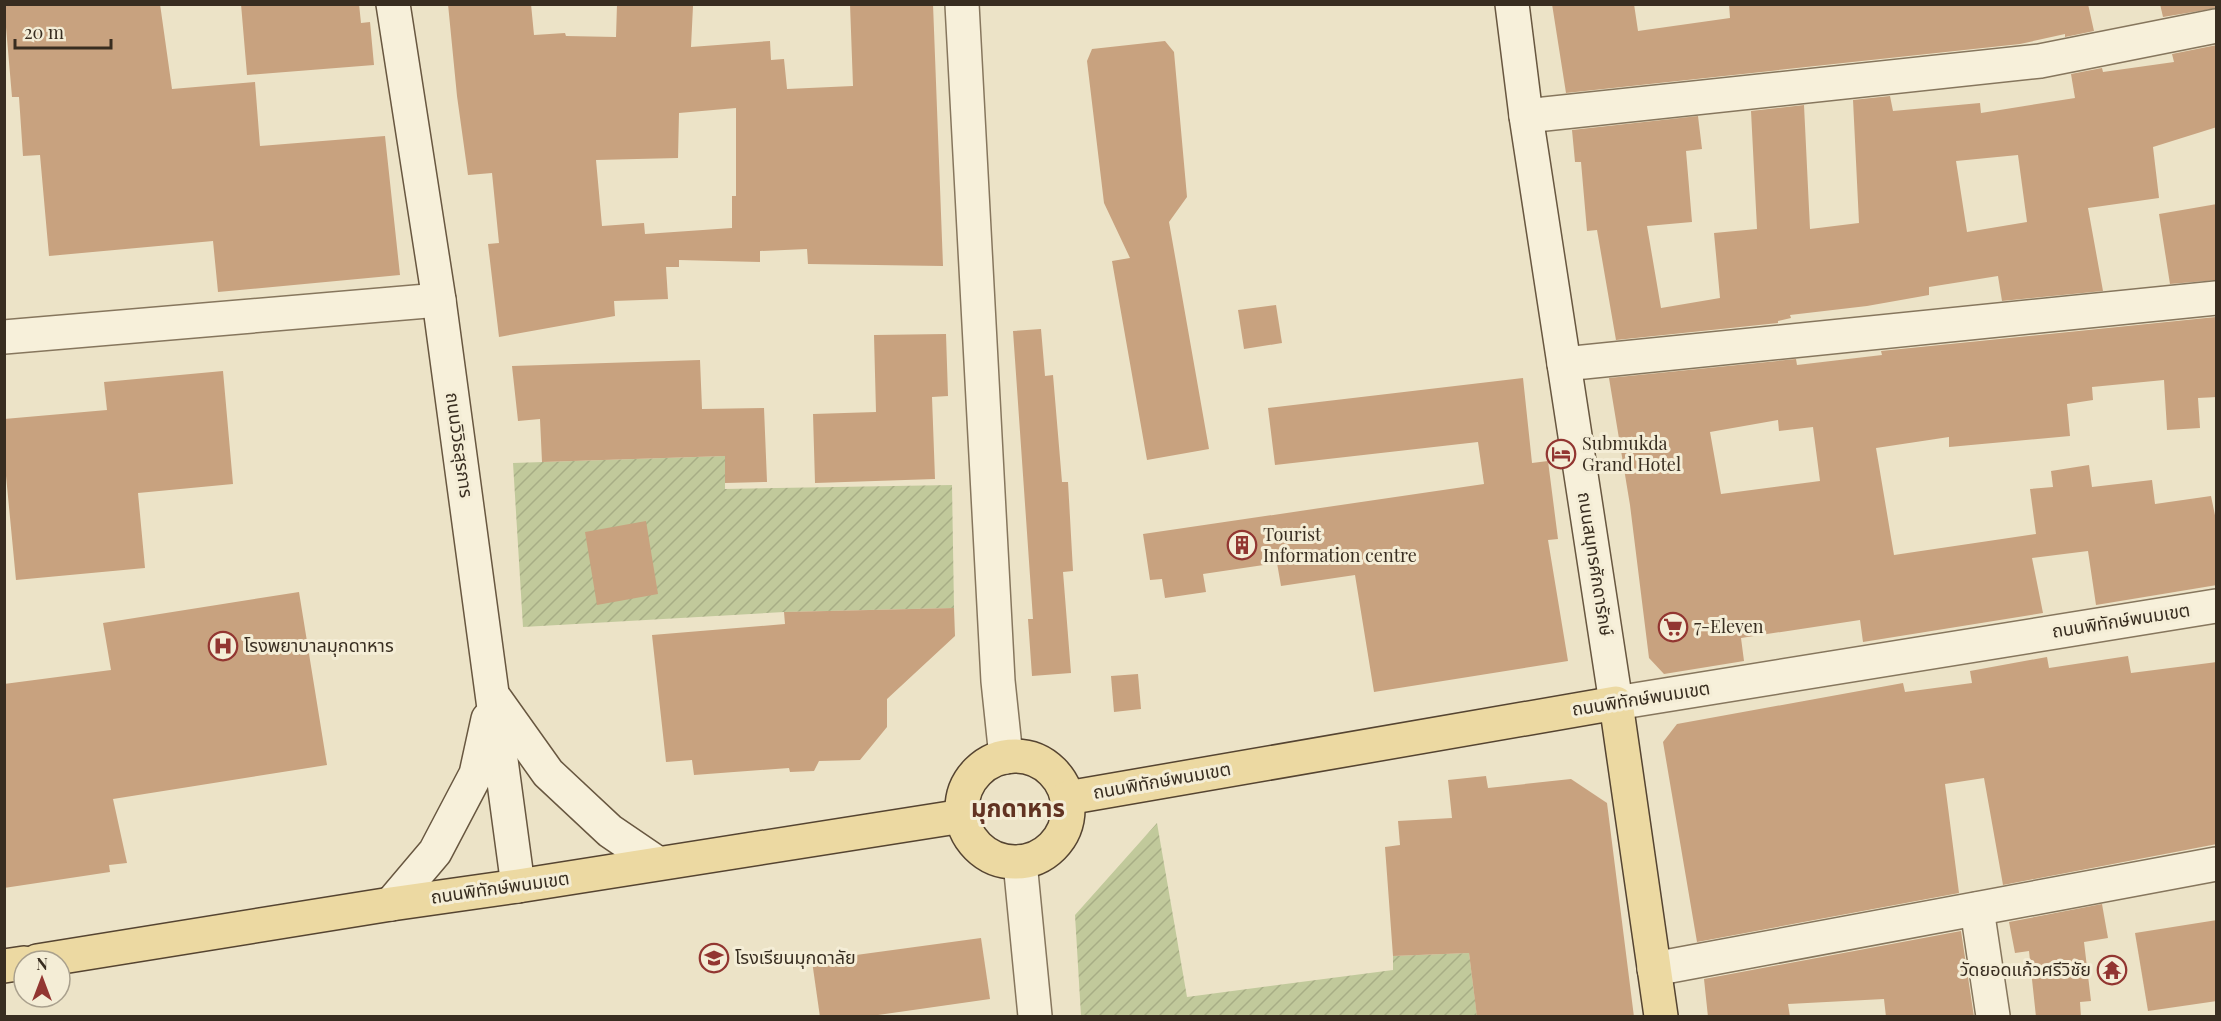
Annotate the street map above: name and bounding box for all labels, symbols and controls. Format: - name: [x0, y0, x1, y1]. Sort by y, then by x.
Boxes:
- scale bar: [15, 12, 111, 50]
- text: 20 m: [24, 20, 64, 44]
- street label: ถนนวิวิธสุรการ: [441, 391, 479, 499]
- place label: Submukda Grand Hotel: [1582, 431, 1681, 476]
- hotel icon: Submukda Grand Hotel: [1545, 438, 1577, 470]
- street label: ถนนสมุทรศักดารักษ์: [1573, 490, 1619, 638]
- place label: Tourist Information centre: [1263, 522, 1417, 567]
- building icon: Tourist Information centre: [1226, 529, 1258, 561]
- street label: ถนนพิทักษ์พนมเขต: [2050, 597, 2192, 643]
- supermarket icon: 7-Eleven: [1657, 611, 1689, 643]
- place label: 7-Eleven: [1694, 614, 1764, 638]
- hospital icon: โรงพยาบาลมุกดาหาร: [207, 630, 239, 662]
- place label: โรงพยาบาลมุกดาหาร: [244, 633, 394, 657]
- street label: ถนนพิทักษ์พนมเขต: [1570, 675, 1712, 721]
- street label: ถนนพิทักษ์พนมเขต: [1091, 756, 1233, 804]
- district label: มุกดาหาร: [971, 791, 1065, 824]
- street label: ถนนพิทักษ์พนมเขต: [429, 865, 571, 909]
- school or university icon: โรงเรียนมุกดาลัย: [698, 942, 730, 974]
- place label: โรงเรียนมุกดาลัย: [735, 945, 856, 969]
- north arrow: [12, 949, 72, 1009]
- text: N: [36, 953, 48, 974]
- temple icon: วัดยอดแก้วศรีวิชัย: [2096, 954, 2128, 986]
- place label: วัดยอดแก้วศรีวิชัย: [1960, 957, 2091, 981]

